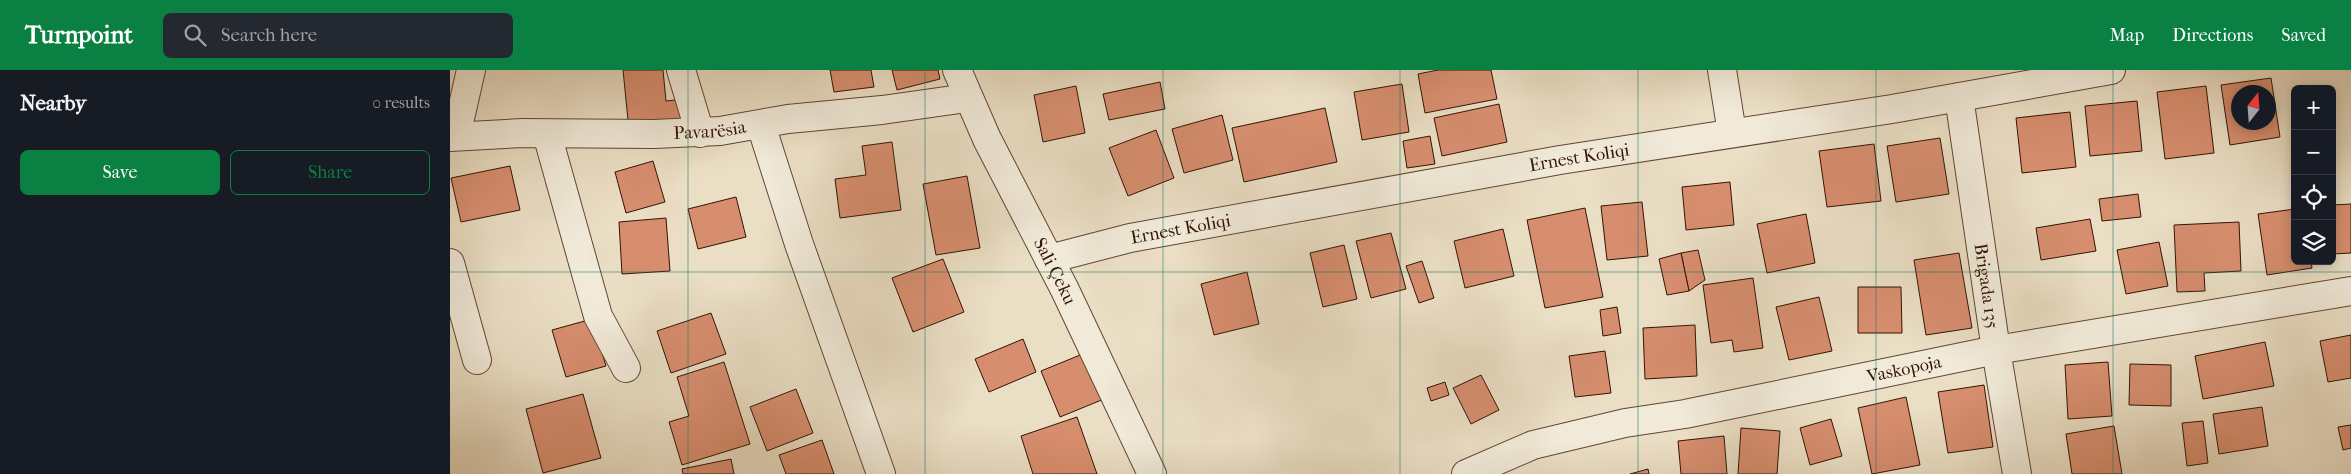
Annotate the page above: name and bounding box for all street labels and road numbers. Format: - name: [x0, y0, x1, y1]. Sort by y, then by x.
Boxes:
- street label: Pavarësia: [673, 116, 748, 144]
- street label: Ernest Koliqi: [1527, 139, 1632, 176]
- street label: Ernest Koliqi: [1129, 210, 1233, 249]
- street label: Sali Çeku: [1029, 234, 1080, 308]
- street label: Brigada 135: [1970, 242, 2003, 330]
- street label: Vaskopoja: [1864, 351, 1944, 387]

